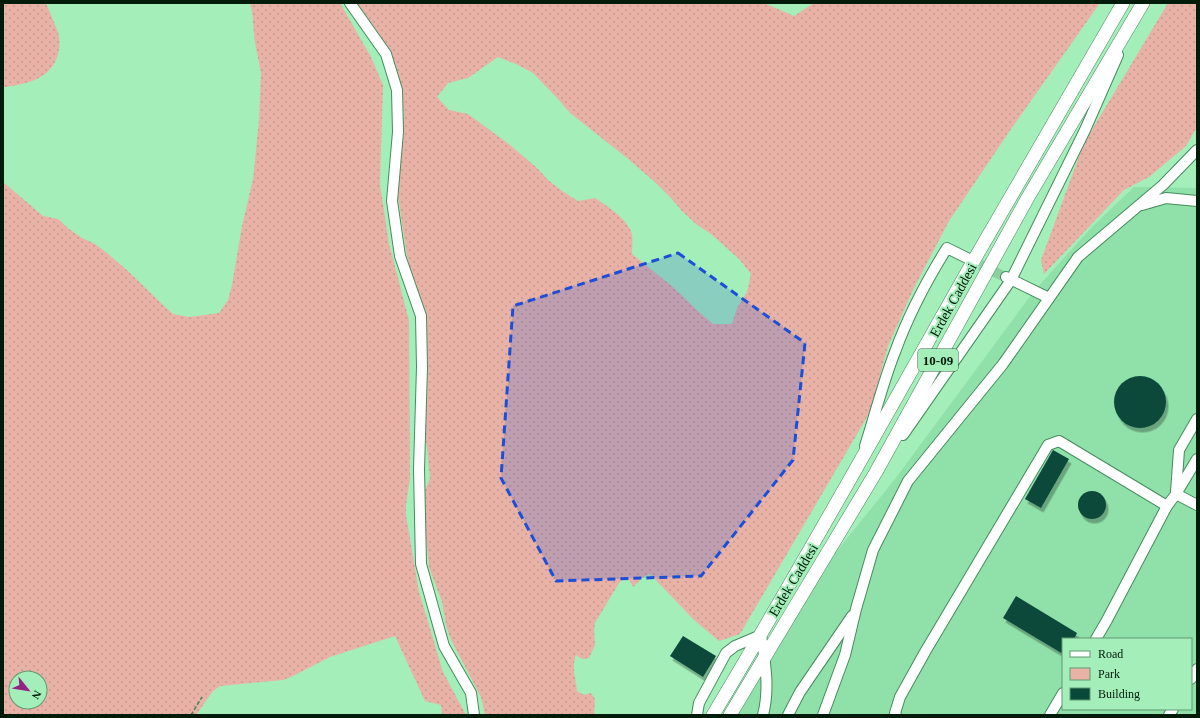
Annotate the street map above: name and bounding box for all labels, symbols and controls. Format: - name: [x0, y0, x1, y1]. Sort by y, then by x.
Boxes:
- street label: Erdek Caddesi: [927, 261, 980, 340]
- road number: 10-09: [918, 349, 958, 371]
- street label: Erdek Caddesi: [766, 541, 821, 619]
- legend: [1062, 638, 1192, 710]
- text: Road: [1098, 647, 1123, 661]
- text: Park: [1098, 667, 1120, 681]
- north arrow: [8, 670, 48, 710]
- text: Building: [1098, 687, 1140, 701]
- text: N: [29, 689, 44, 701]

